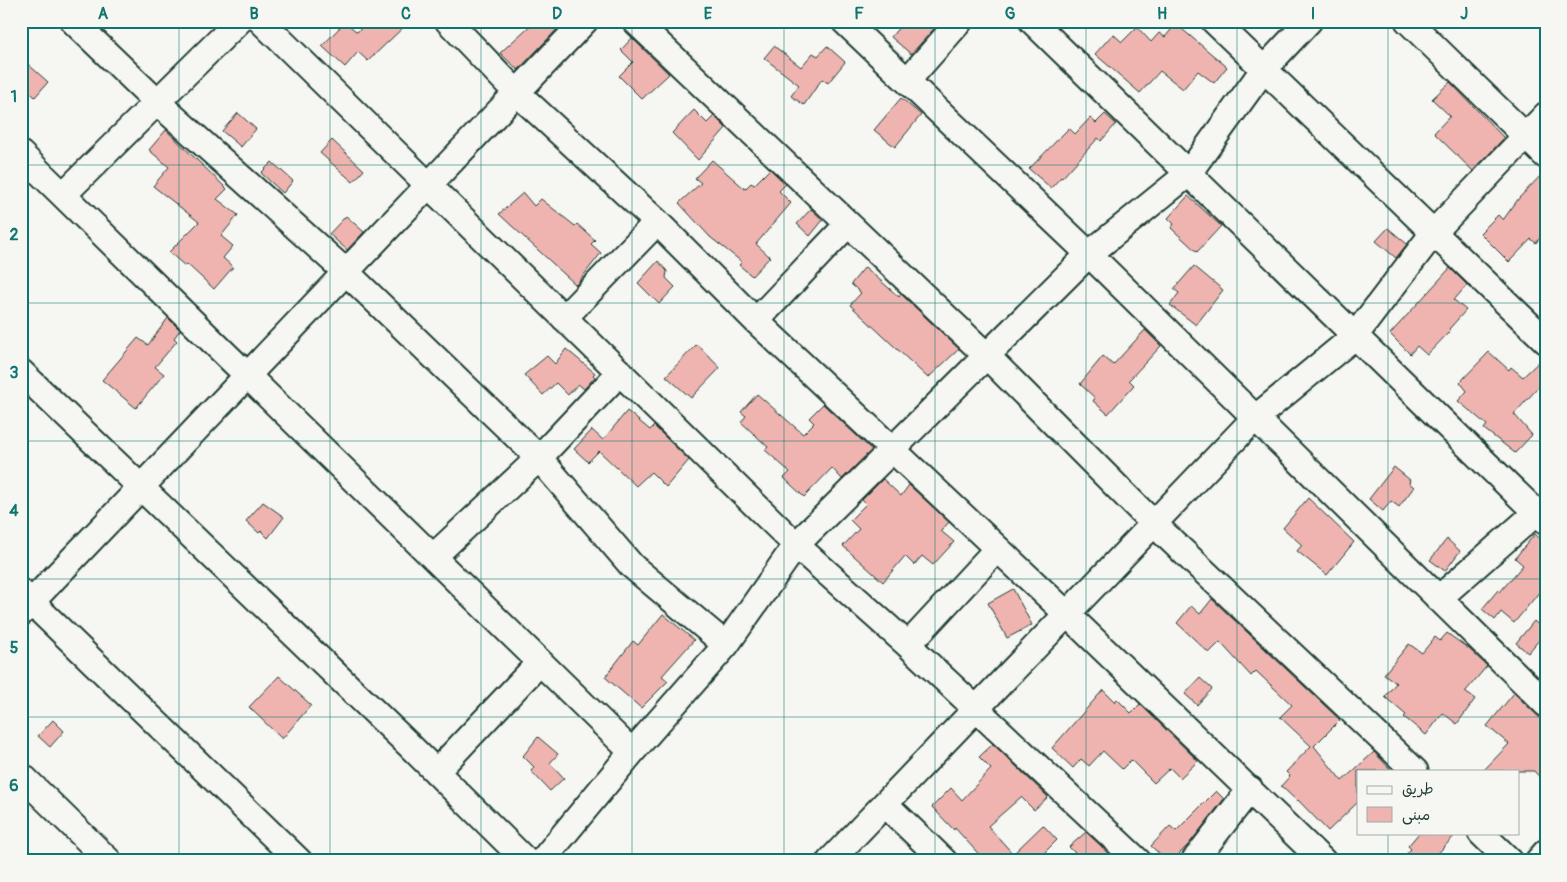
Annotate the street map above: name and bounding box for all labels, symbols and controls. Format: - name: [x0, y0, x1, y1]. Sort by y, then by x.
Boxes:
- text: A: [98, 4, 109, 24]
- text: B: [249, 4, 259, 24]
- text: C: [401, 4, 411, 24]
- text: D: [552, 4, 562, 24]
- text: E: [704, 4, 713, 24]
- text: F: [854, 4, 864, 24]
- text: G: [1005, 4, 1016, 24]
- text: H: [1157, 4, 1167, 24]
- text: I: [1311, 4, 1315, 24]
- text: J: [1460, 4, 1468, 24]
- text: 1: [11, 87, 17, 107]
- text: 2: [10, 225, 19, 245]
- text: 3: [10, 363, 19, 383]
- text: 4: [9, 501, 19, 521]
- text: 5: [10, 638, 19, 658]
- legend: [1357, 770, 1520, 834]
- text: 6: [9, 776, 19, 796]
- text: طريق: [1402, 780, 1434, 799]
- text: مبنى: [1402, 806, 1430, 825]

